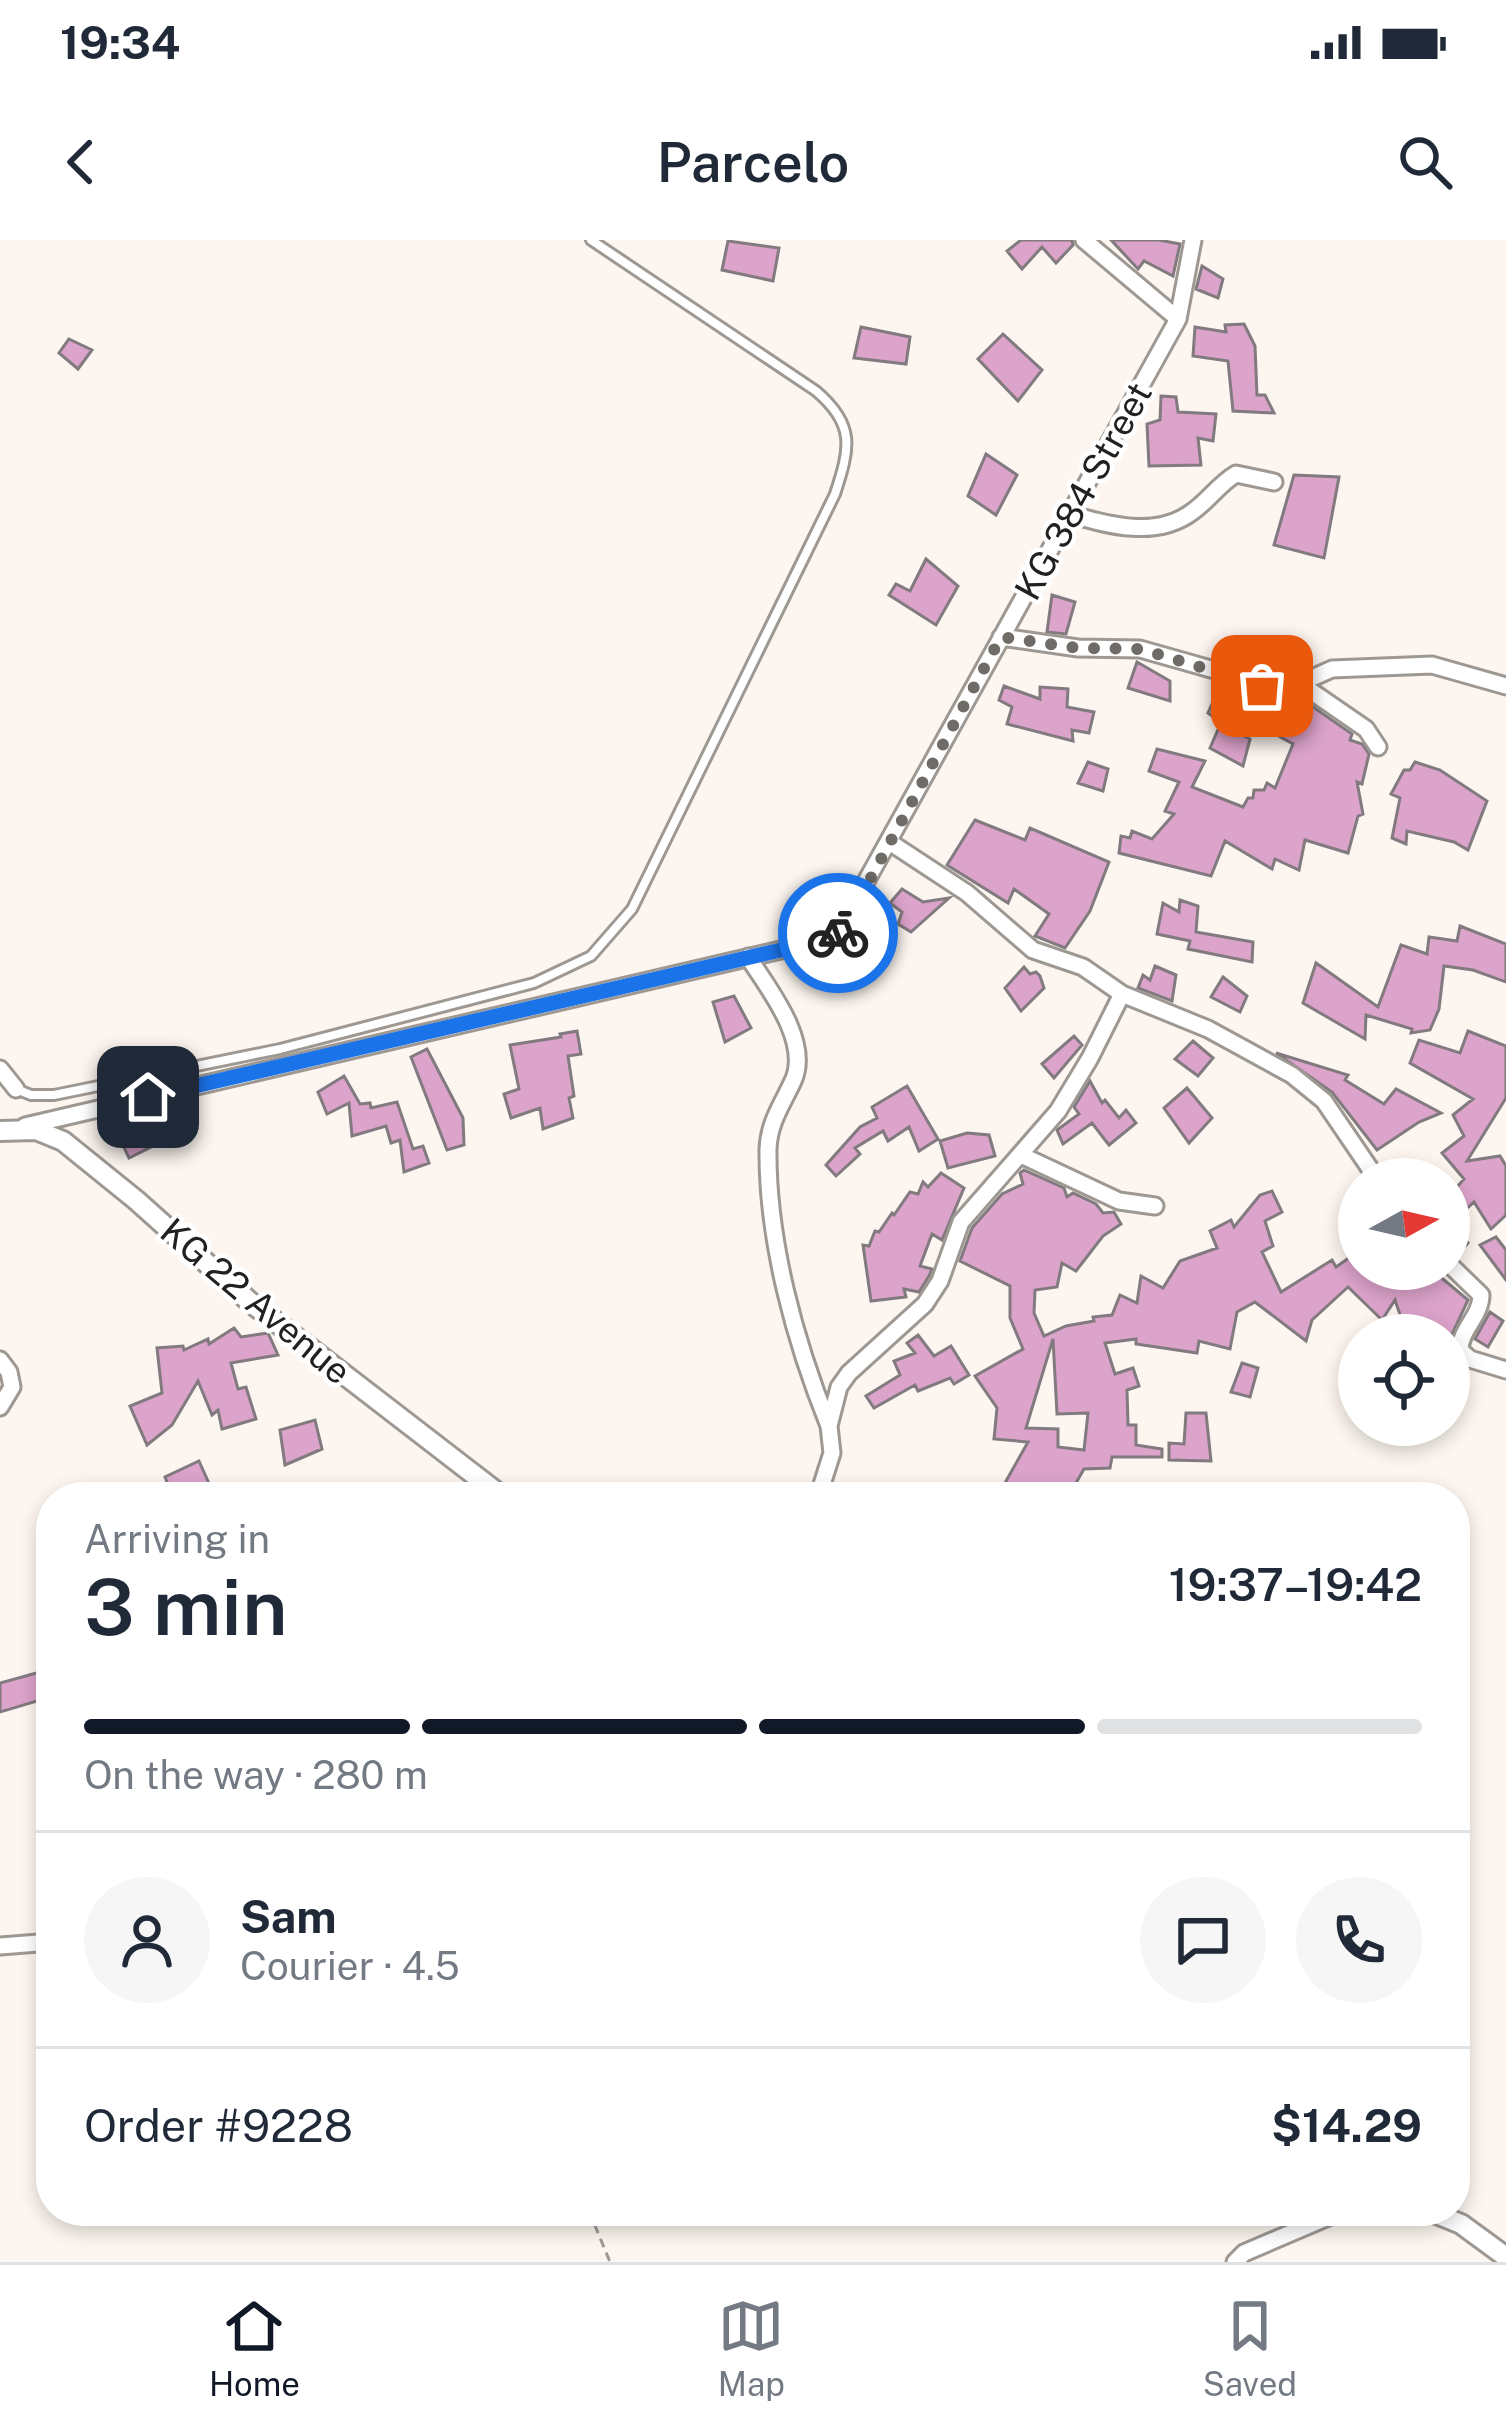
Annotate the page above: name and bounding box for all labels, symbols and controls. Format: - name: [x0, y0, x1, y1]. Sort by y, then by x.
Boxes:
- text: 19:34: [60, 16, 180, 69]
- icon: back: [48, 129, 114, 195]
- icon: search: [1392, 129, 1458, 195]
- text: Parcelo: [657, 131, 849, 194]
- street label: KG 384 Street: [1006, 375, 1160, 607]
- pin: [1211, 635, 1313, 737]
- icon: bag: [1229, 653, 1295, 719]
- courier: [778, 873, 898, 993]
- icon: bike: [805, 900, 871, 966]
- pin: [97, 1046, 199, 1148]
- icon: home: [115, 1064, 181, 1130]
- north arrow: [1338, 1158, 1470, 1290]
- map controls: [1338, 1158, 1470, 1446]
- street label: KG 22 Avenue: [152, 1209, 360, 1393]
- button: locate: [1338, 1314, 1470, 1446]
- text: Arriving in: [84, 1516, 270, 1562]
- text: 19:37–19:42: [1169, 1558, 1422, 1611]
- text: 3 min: [84, 1561, 288, 1653]
- text: On the way · 280 m: [84, 1752, 428, 1798]
- button: person: [84, 1877, 210, 2003]
- button: chat: [1140, 1877, 1266, 2003]
- button: phone: [1296, 1877, 1422, 2003]
- text: Sam: [240, 1890, 337, 1943]
- text: Courier · 4.5: [240, 1943, 460, 1989]
- text: Order #9228: [84, 2099, 353, 2152]
- text: $14.29: [1271, 2099, 1422, 2152]
- tab: Home: [209, 2293, 300, 2403]
- tab: Map: [718, 2293, 785, 2403]
- tab: Saved: [1203, 2293, 1297, 2403]

